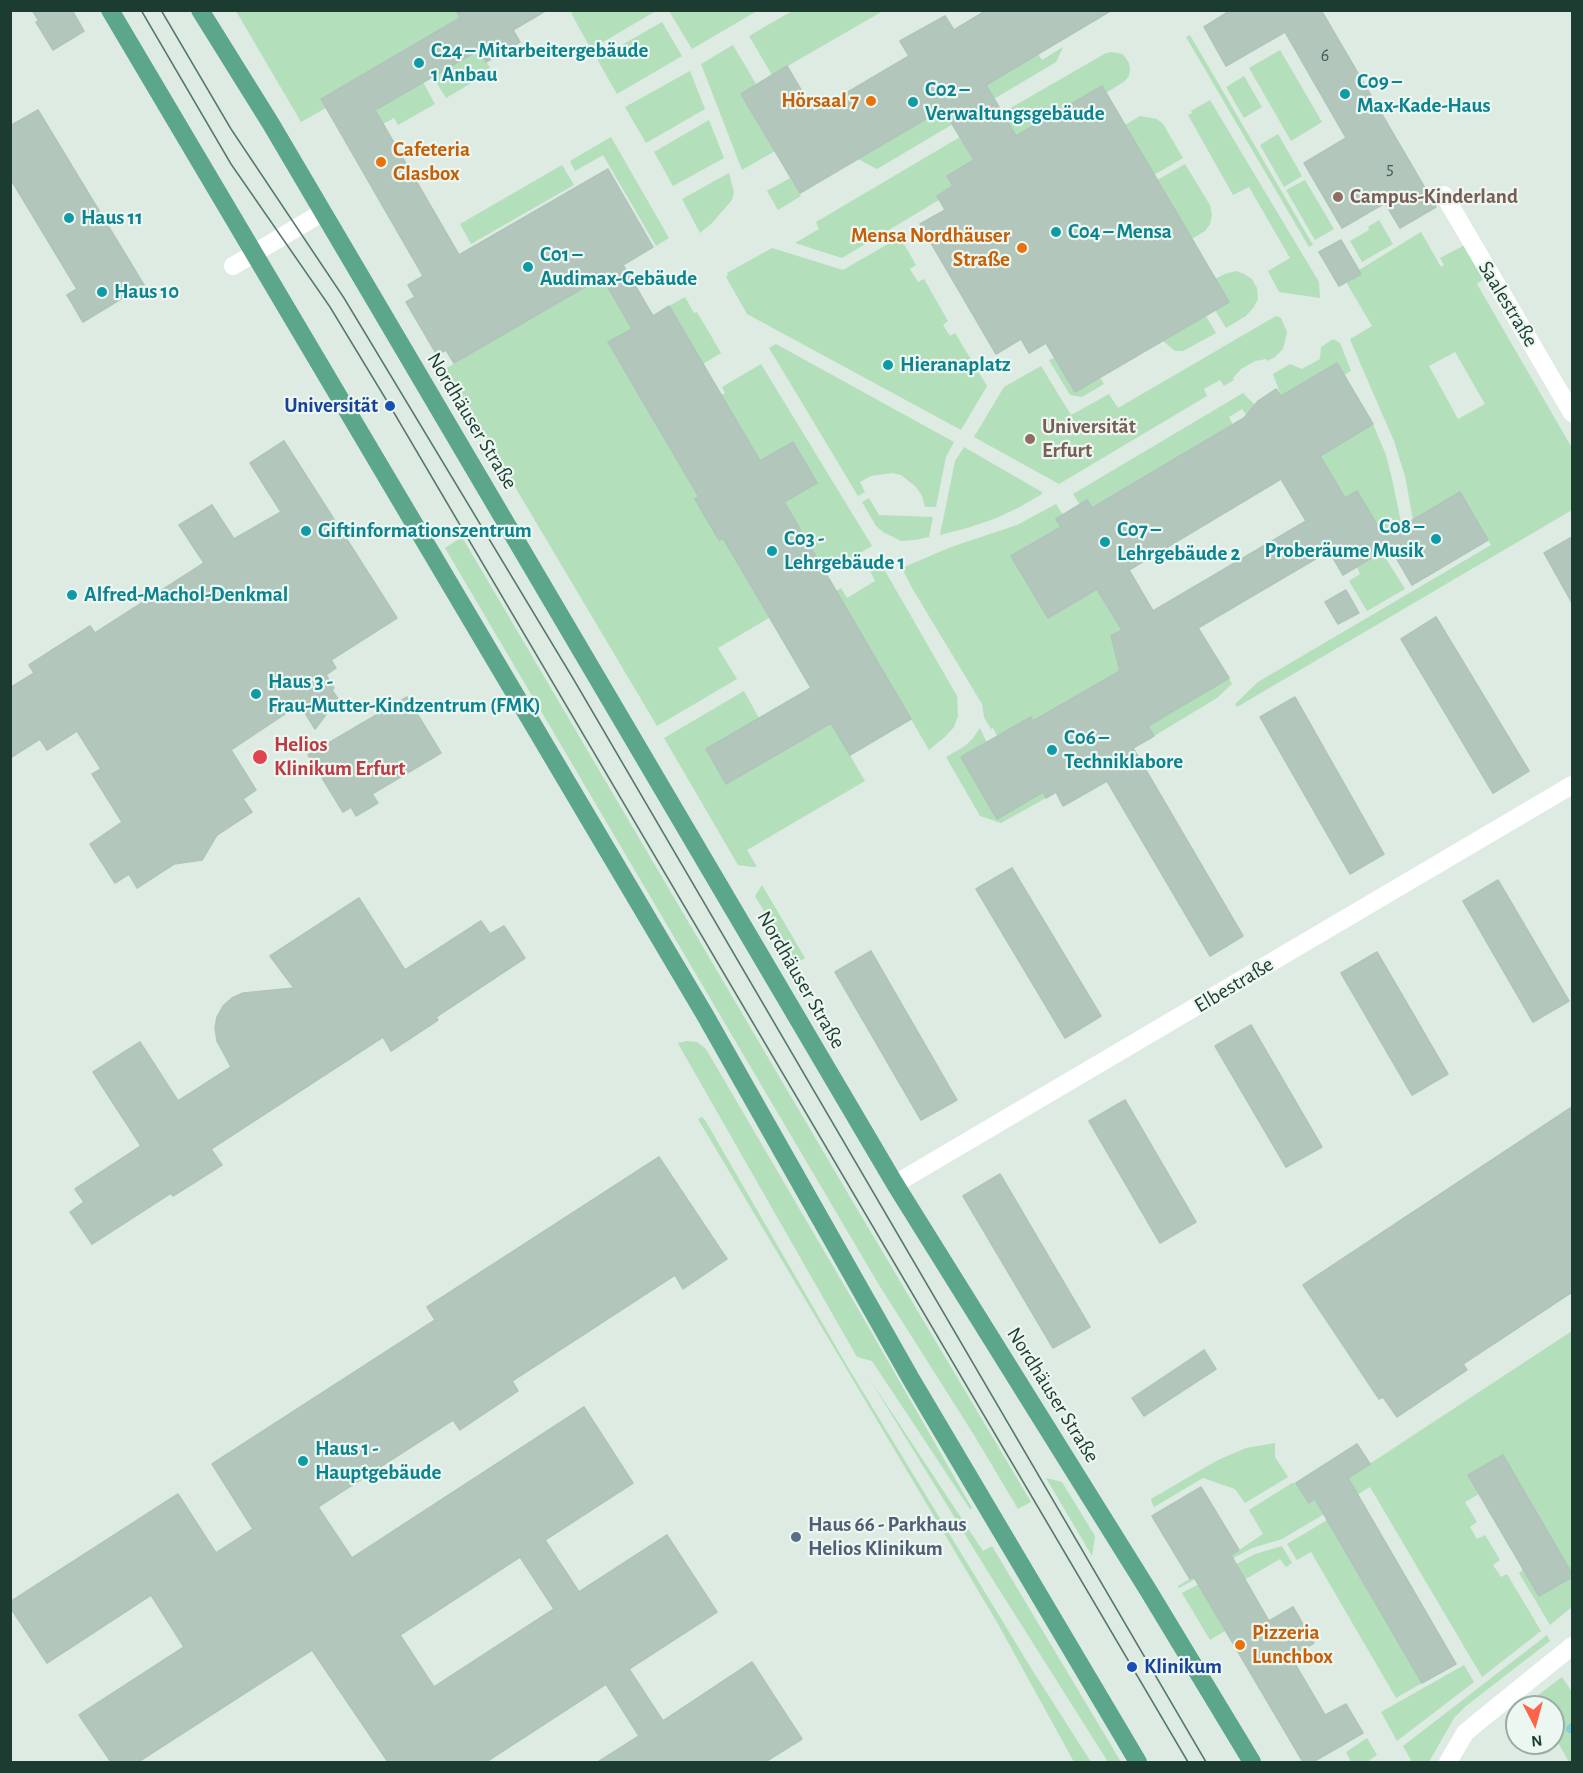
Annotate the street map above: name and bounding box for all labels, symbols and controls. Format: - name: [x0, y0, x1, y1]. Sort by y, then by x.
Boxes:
- place label: C24 – Mitarbeitergebäude 1 Anbau: [431, 38, 648, 88]
- house number: 6: [1321, 45, 1329, 67]
- marker: C24 – Mitarbeitergebäude 1 Anbau: [412, 56, 426, 70]
- place label: C09 – Max-Kade-Haus: [1357, 69, 1491, 119]
- place label: C02 – Verwaltungsgebäude: [925, 77, 1105, 127]
- marker: C09 – Max-Kade-Haus: [1338, 87, 1352, 101]
- place label: Hörsaal 7: [781, 88, 859, 114]
- marker: Hörsaal 7: [864, 94, 878, 108]
- marker: C02 – Verwaltungsgebäude: [906, 95, 920, 109]
- place label: Cafeteria Glasbox: [393, 137, 470, 187]
- marker: Cafeteria Glasbox: [374, 155, 388, 169]
- house number: 5: [1386, 158, 1394, 180]
- place label: Campus-Kinderland: [1350, 184, 1518, 210]
- marker: Campus-Kinderland: [1331, 190, 1345, 204]
- place label: Haus 11: [81, 205, 143, 231]
- marker: Haus 11: [62, 211, 76, 225]
- place label: C04 – Mensa: [1068, 219, 1172, 245]
- place label: Mensa Nordhäuser Straße: [851, 223, 1010, 273]
- marker: C04 – Mensa: [1049, 225, 1063, 239]
- marker: Mensa Nordhäuser Straße: [1015, 241, 1029, 255]
- place label: C01 – Audimax-Gebäude: [540, 242, 697, 292]
- street label: Saalestraße: [1473, 256, 1543, 352]
- marker: C01 – Audimax-Gebäude: [521, 260, 535, 274]
- place label: Haus 10: [114, 279, 179, 305]
- marker: Haus 10: [95, 285, 109, 299]
- street label: Nordhäuser Straße: [421, 348, 523, 494]
- place label: Hieranaplatz: [900, 352, 1011, 378]
- marker: Hieranaplatz: [881, 358, 895, 372]
- place label: Universität: [284, 393, 378, 419]
- marker: Universität: [383, 399, 397, 413]
- place label: Universität Erfurt: [1042, 414, 1136, 464]
- marker: Universität Erfurt: [1023, 432, 1037, 446]
- place label: C08 – Proberäume Musik: [1265, 514, 1424, 564]
- place label: C07 – Lehrgebäude 2: [1117, 517, 1240, 567]
- place label: Giftinformationszentrum: [318, 518, 532, 544]
- marker: Giftinformationszentrum: [299, 524, 313, 538]
- place label: C03 - Lehrgebäude 1: [784, 526, 905, 576]
- marker: C08 – Proberäume Musik: [1429, 532, 1443, 546]
- marker: C07 – Lehrgebäude 2: [1098, 535, 1112, 549]
- marker: C03 - Lehrgebäude 1: [765, 544, 779, 558]
- place label: Alfred-Machol-Denkmal: [84, 582, 288, 608]
- marker: Alfred-Machol-Denkmal: [65, 588, 79, 602]
- place label: Haus 3 - Frau-Mutter-Kindzentrum (FMK): [268, 669, 541, 719]
- marker: Haus 3 - Frau-Mutter-Kindzentrum (FMK): [249, 687, 263, 701]
- place label: C06 – Techniklabore: [1064, 725, 1183, 775]
- place label: Helios Klinikum Erfurt: [274, 732, 405, 782]
- marker: C06 – Techniklabore: [1045, 743, 1059, 757]
- marker: Helios Klinikum Erfurt: [251, 748, 269, 766]
- street label: Nordhäuser Straße: [751, 907, 851, 1053]
- street label: Elbestraße: [1190, 952, 1278, 1018]
- street label: Nordhäuser Straße: [1001, 1323, 1105, 1467]
- place label: Haus 1 - Hauptgebäude: [315, 1436, 441, 1486]
- marker: Haus 1 - Hauptgebäude: [296, 1454, 310, 1468]
- place label: Haus 66 - Parkhaus Helios Klinikum: [808, 1512, 967, 1562]
- marker: Haus 66 - Parkhaus Helios Klinikum: [789, 1530, 803, 1544]
- place label: Pizzeria Lunchbox: [1252, 1620, 1333, 1670]
- marker: Pizzeria Lunchbox: [1233, 1638, 1247, 1652]
- place label: Klinikum: [1144, 1654, 1222, 1680]
- marker: Klinikum: [1125, 1660, 1139, 1674]
- north arrow: [1505, 1695, 1565, 1755]
- text: N: [1530, 1732, 1543, 1749]

